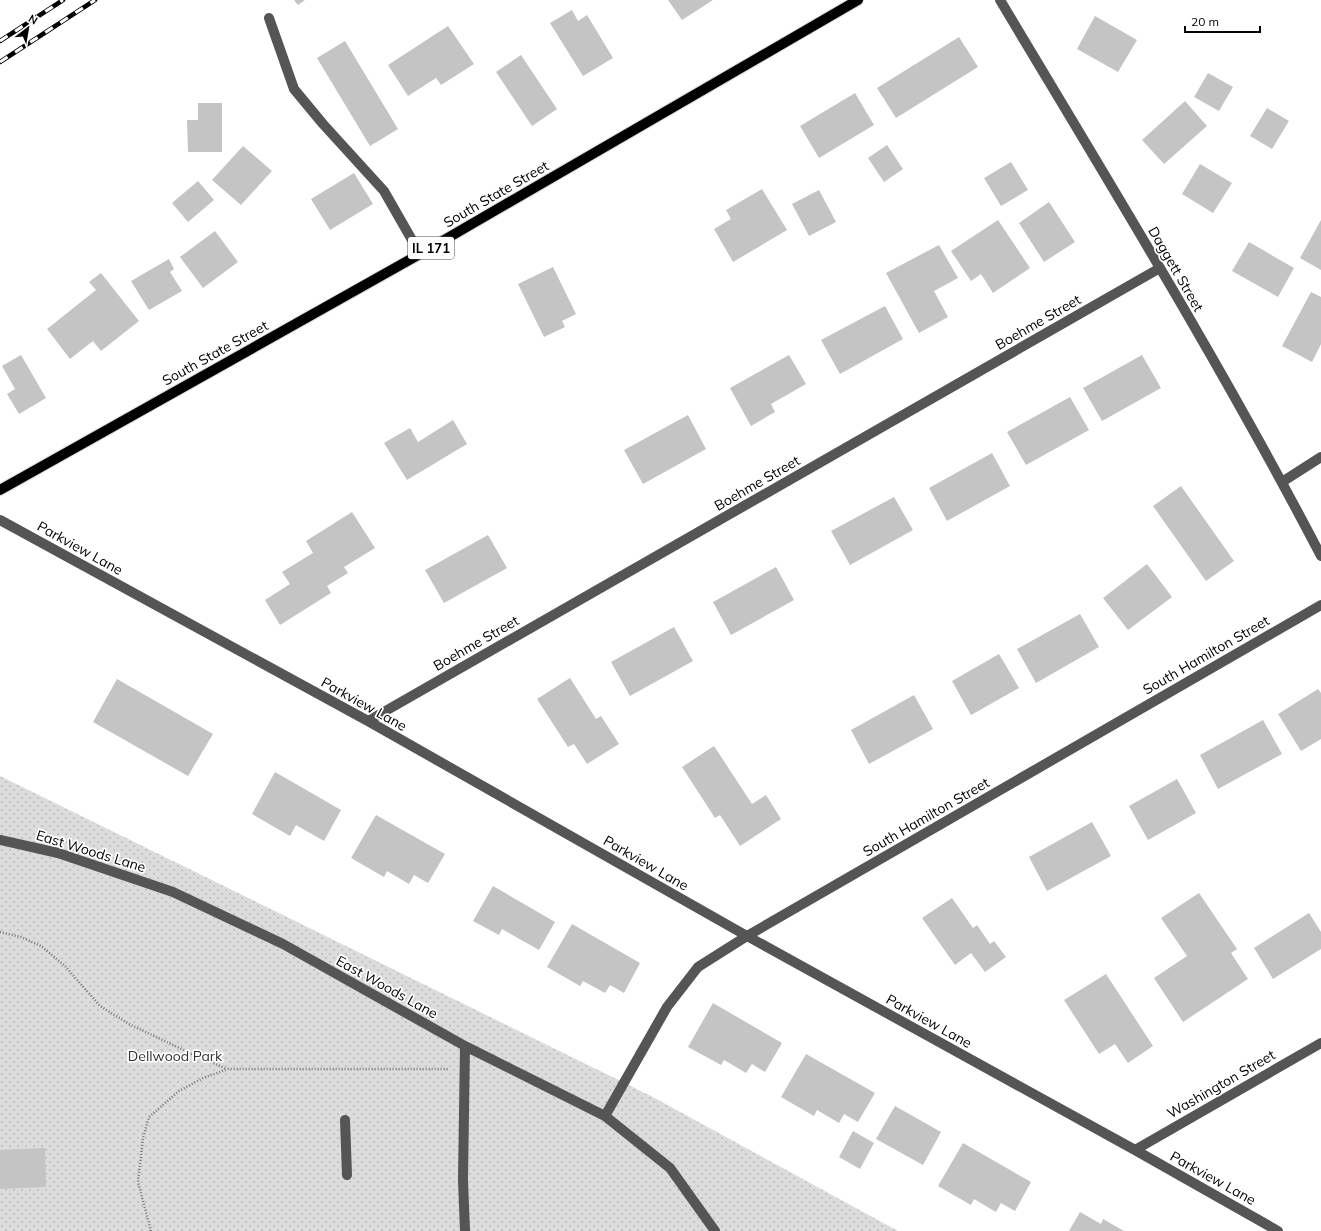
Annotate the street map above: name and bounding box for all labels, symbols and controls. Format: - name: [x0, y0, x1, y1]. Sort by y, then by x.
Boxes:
- north arrow: [8, 8, 48, 48]
- scale bar: [1185, 8, 1260, 34]
- text: N: [26, 11, 40, 28]
- text: 20 m: [1191, 14, 1219, 29]
- street label: South State Street: [440, 157, 552, 231]
- street label: Daggett Street: [1144, 223, 1208, 315]
- road number: IL 171: [408, 237, 454, 259]
- street label: Boehme Street: [992, 290, 1084, 354]
- street label: South State Street: [159, 316, 271, 390]
- street label: Boehme Street: [711, 451, 803, 515]
- street label: Parkview Lane: [34, 517, 126, 579]
- street label: Boehme Street: [430, 611, 522, 675]
- street label: South Hamilton Street: [1140, 611, 1273, 699]
- street label: Parkview Lane: [318, 673, 410, 735]
- street label: South Hamilton Street: [860, 773, 993, 861]
- street label: East Woods Lane: [34, 826, 148, 876]
- street label: Parkview Lane: [600, 831, 692, 895]
- street label: East Woods Lane: [333, 952, 441, 1022]
- street label: Parkview Lane: [883, 990, 975, 1052]
- street label: Washington Street: [1164, 1046, 1278, 1122]
- park label: Dellwood Park: [128, 1047, 223, 1065]
- street label: Parkview Lane: [1167, 1147, 1259, 1209]

